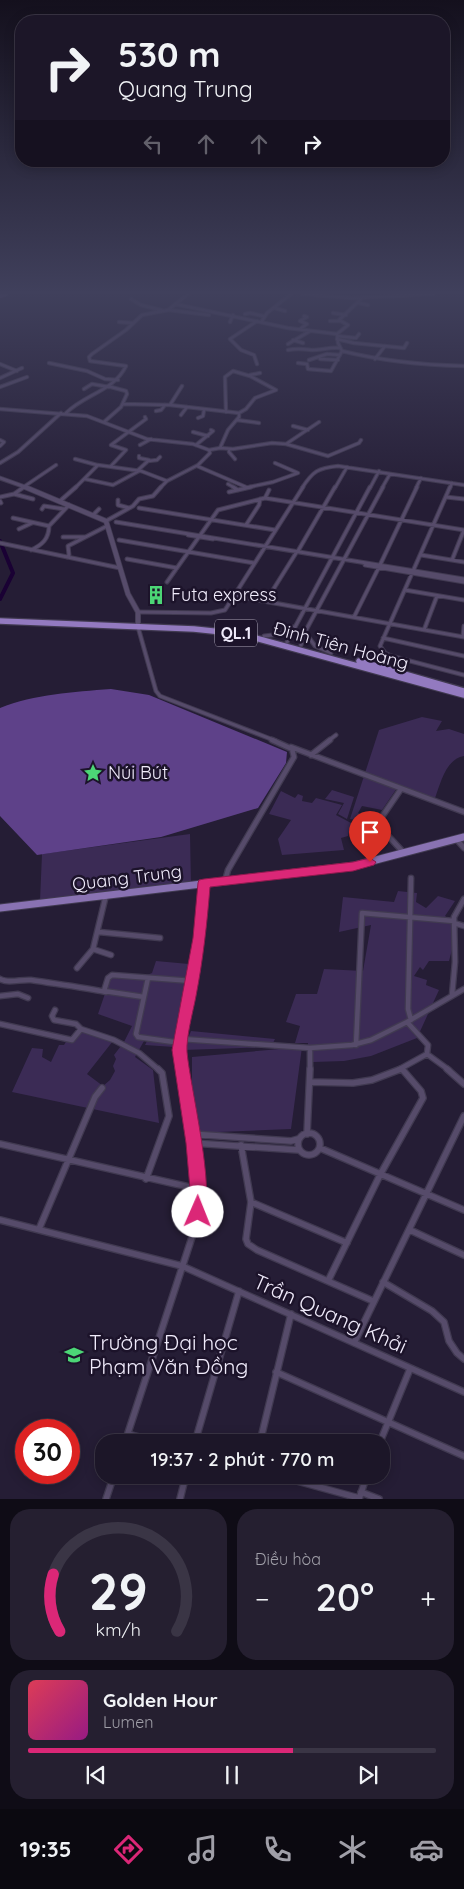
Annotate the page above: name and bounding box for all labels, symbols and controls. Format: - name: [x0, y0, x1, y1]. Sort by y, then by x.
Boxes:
- text: 530 m: [118, 32, 221, 76]
- icon: right: [35, 35, 100, 100]
- text: Quang Trung: [118, 75, 253, 103]
- icon: left: [139, 130, 167, 158]
- icon: ahead: [192, 130, 220, 158]
- icon: ahead: [245, 130, 273, 158]
- icon: right: [298, 130, 326, 158]
- place label: Futa express: [171, 583, 276, 606]
- building icon: Futa express: [145, 584, 167, 606]
- street label: Đinh Tiên Hoàng: [271, 616, 411, 675]
- road number: QL.1: [215, 620, 257, 646]
- place label: Núi Bút: [108, 761, 168, 784]
- place icon: Núi Bút: [82, 762, 104, 784]
- pin: [349, 811, 391, 862]
- icon: arrive: [356, 818, 384, 846]
- street label: Quang Trung: [71, 859, 183, 896]
- position arrow: [171, 1185, 223, 1237]
- street label: Trần Quang Khải: [250, 1268, 411, 1359]
- place label: Trường Đại học Phạm Văn Đồng: [89, 1329, 248, 1379]
- school or university icon: Trường Đại học Phạm Văn Đồng: [63, 1344, 85, 1366]
- speed limit sign: 30: [15, 1419, 80, 1484]
- text: 19:37 · 2 phút · 770 m: [150, 1447, 335, 1471]
- text: Điều hòa: [255, 1549, 321, 1569]
- text: 29: [89, 1558, 148, 1623]
- text: 20°: [316, 1573, 374, 1621]
- text: −: [255, 1581, 270, 1616]
- text: +: [420, 1581, 436, 1616]
- text: km/h: [96, 1618, 141, 1640]
- text: Golden Hour: [103, 1688, 218, 1712]
- text: Lumen: [103, 1712, 154, 1732]
- icon: previous: [82, 1761, 110, 1789]
- icon: pause: [218, 1761, 246, 1789]
- icon: next: [354, 1761, 382, 1789]
- icon: directions: [111, 1832, 146, 1867]
- icon: music: [185, 1832, 220, 1867]
- icon: phone: [260, 1832, 295, 1867]
- icon: climate: [335, 1832, 370, 1867]
- icon: car: [409, 1832, 444, 1867]
- text: 19:35: [20, 1835, 71, 1863]

